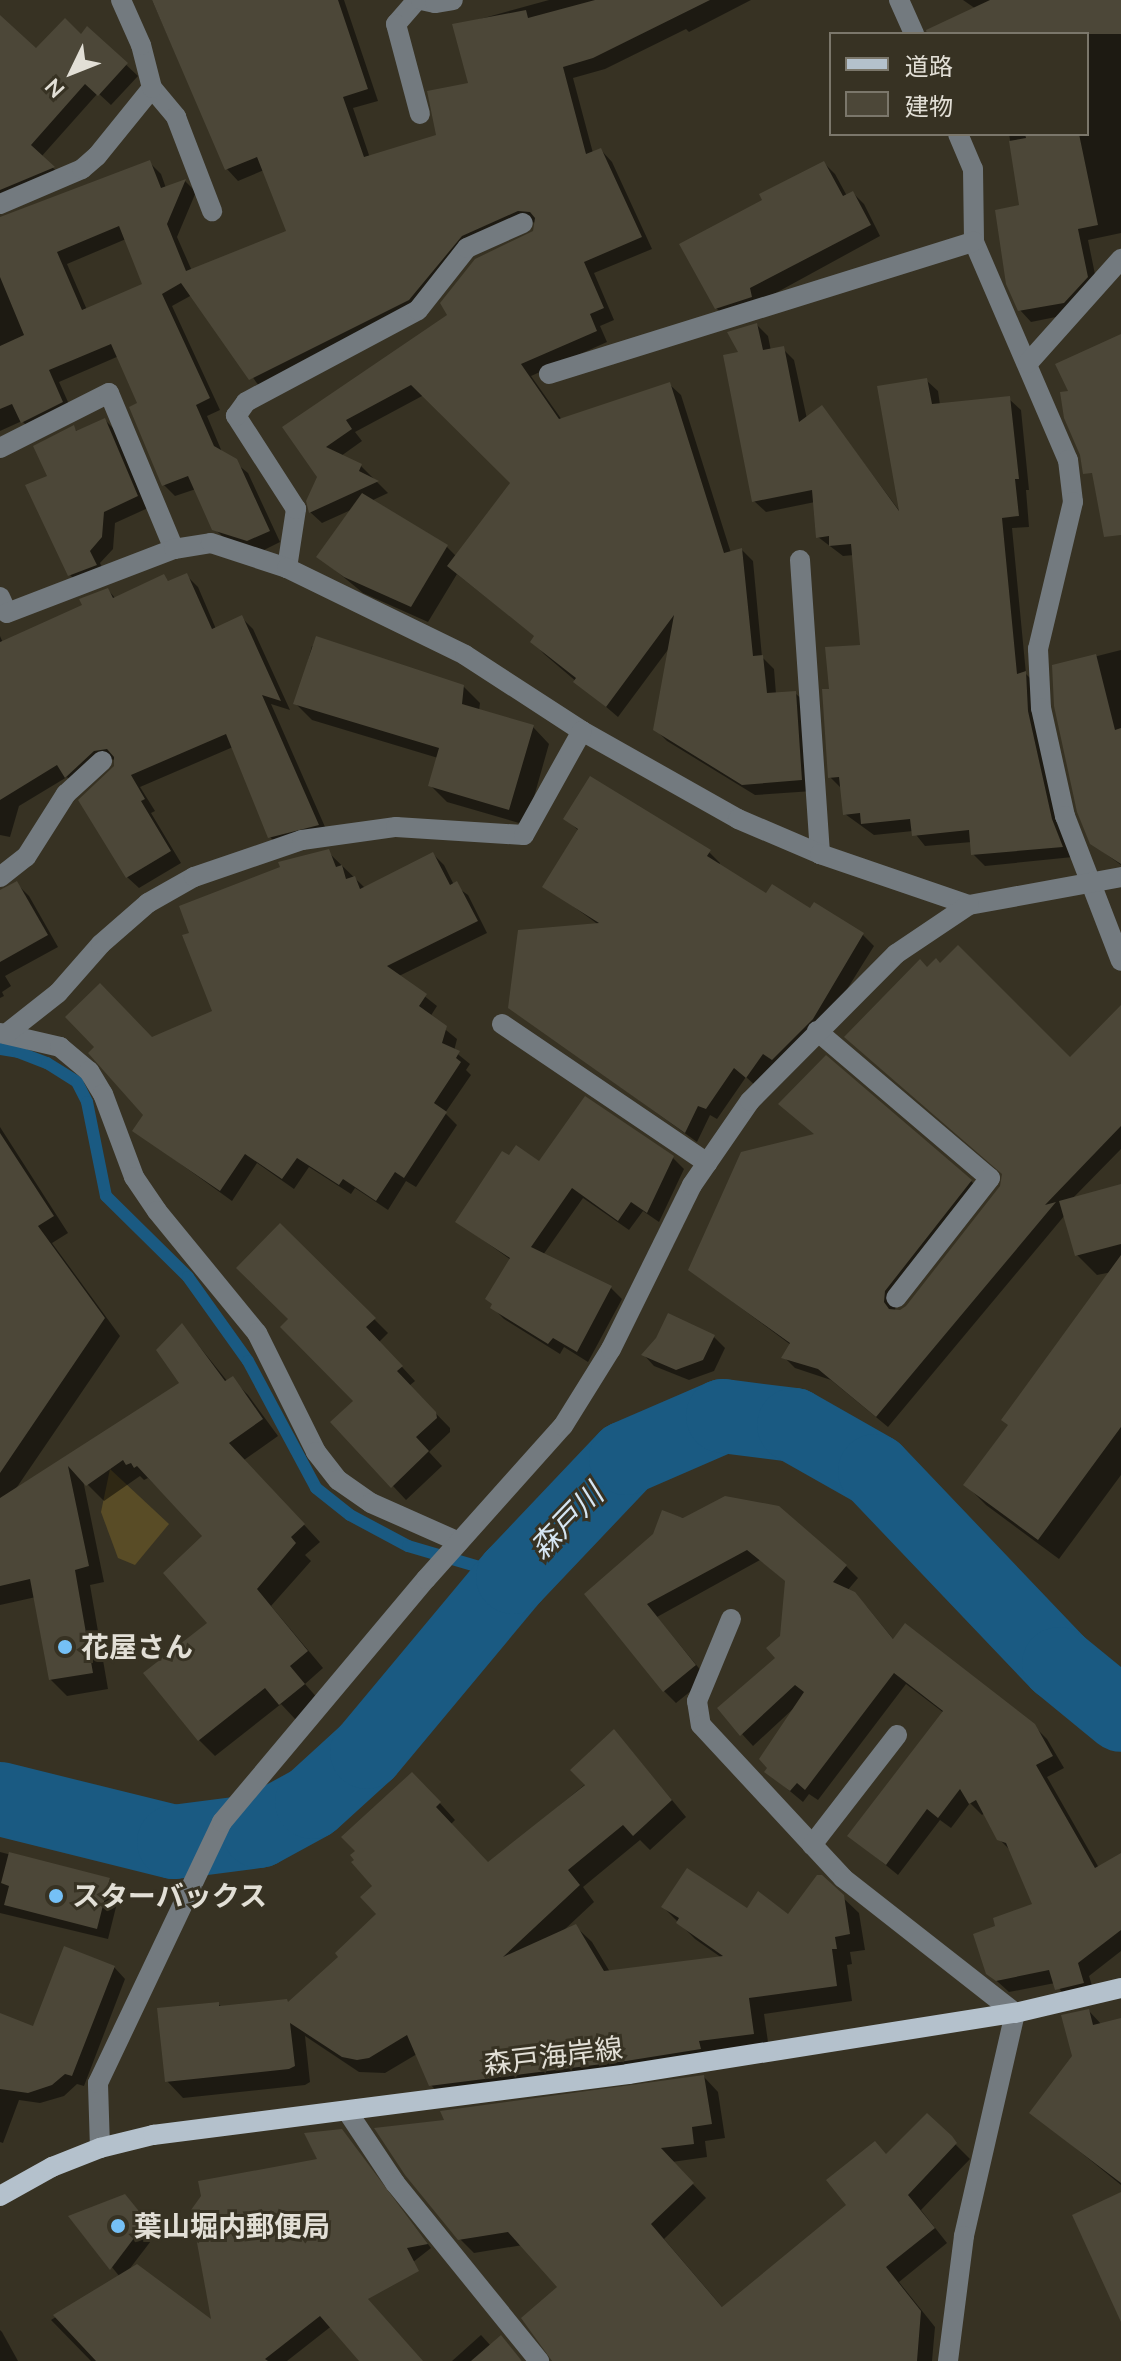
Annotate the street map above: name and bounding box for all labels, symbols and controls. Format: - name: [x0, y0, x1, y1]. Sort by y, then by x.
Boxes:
- north arrow: [32, 32, 112, 112]
- legend: [829, 32, 1089, 136]
- text: 道路: [905, 51, 953, 81]
- text: N: [39, 73, 70, 104]
- text: 建物: [905, 91, 953, 121]
- water label: 森戸川: [522, 1476, 610, 1566]
- place label: 花屋さん: [81, 1630, 193, 1664]
- marker: 花屋さん: [56, 1638, 74, 1656]
- place label: スターバックス: [72, 1879, 268, 1913]
- marker: スターバックス: [47, 1887, 65, 1905]
- street label: 森戸海岸線: [481, 2031, 625, 2081]
- place label: 葉山堀内郵便局: [134, 2209, 330, 2243]
- marker: 葉山堀内郵便局: [109, 2217, 127, 2235]

